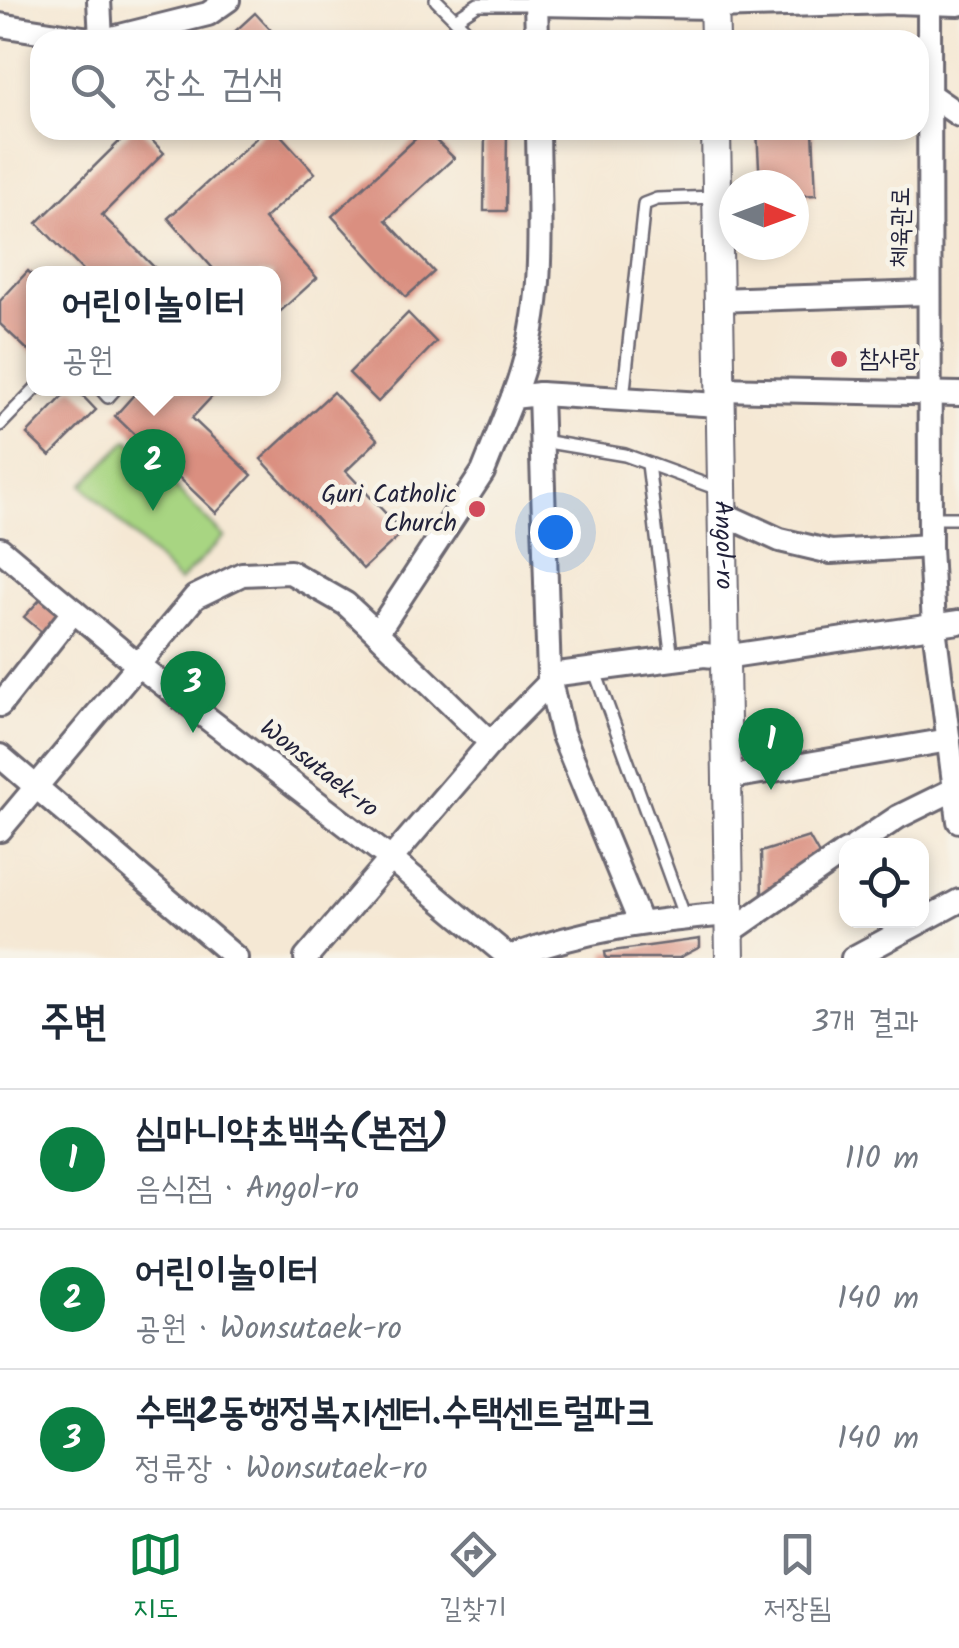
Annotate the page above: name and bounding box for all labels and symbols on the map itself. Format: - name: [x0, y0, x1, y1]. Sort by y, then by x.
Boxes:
- north arrow: [719, 170, 809, 260]
- street label: 체육관로: [880, 186, 922, 268]
- place label: 참사랑: [859, 339, 919, 379]
- marker: 참사랑: [828, 348, 850, 370]
- pin: 2: [120, 428, 186, 511]
- place label: Guri Catholic Church: [321, 475, 457, 544]
- marker: Guri Catholic Church: [466, 498, 488, 520]
- street label: Angol-ro: [702, 500, 744, 590]
- your location: [530, 507, 581, 558]
- pin: 3: [160, 650, 226, 733]
- pin: 1: [738, 708, 804, 790]
- street label: Wonsutaek-ro: [251, 709, 387, 829]

